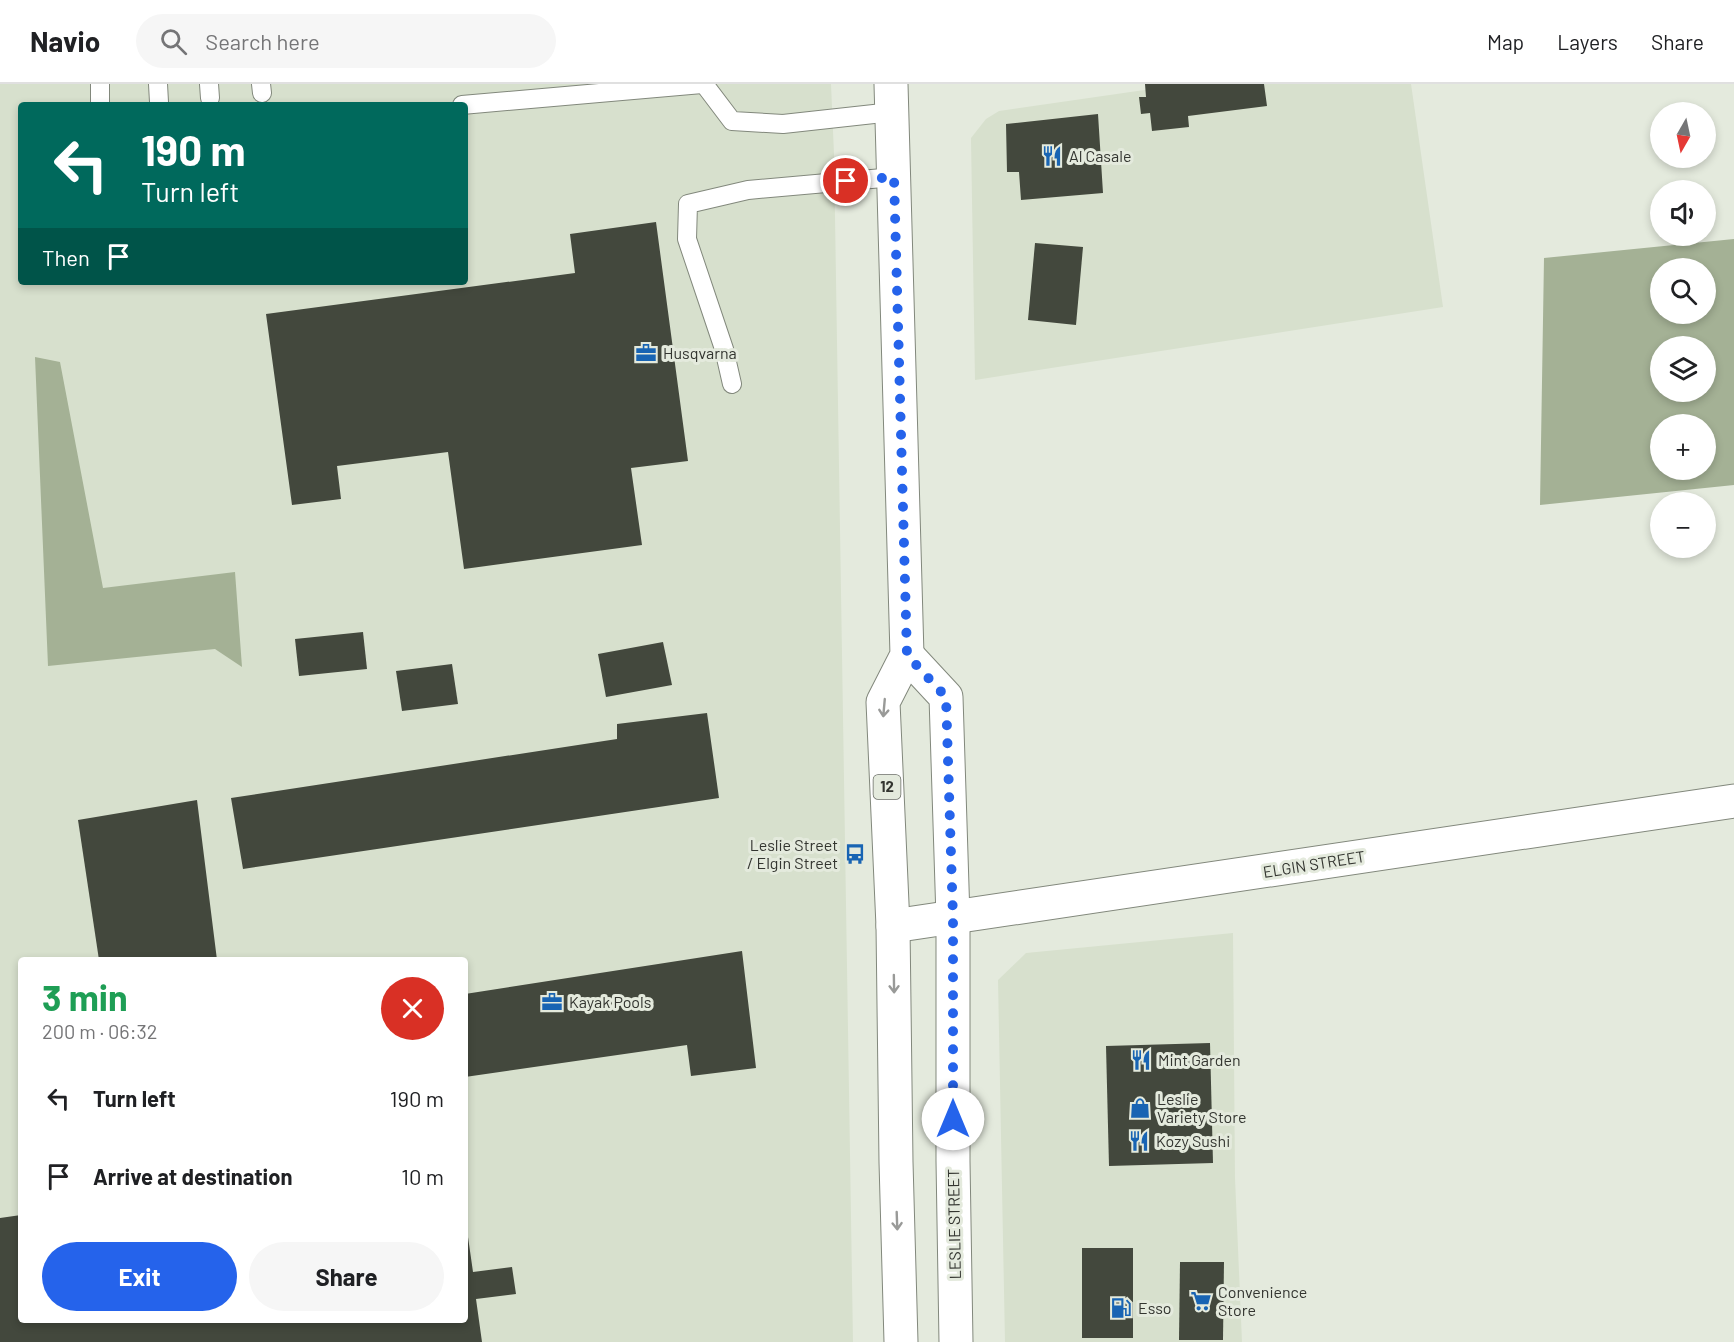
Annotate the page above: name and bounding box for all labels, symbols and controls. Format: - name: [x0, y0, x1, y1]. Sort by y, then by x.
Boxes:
- search box: [136, 14, 556, 68]
- text: Navio: [30, 24, 100, 58]
- icon: search: [157, 25, 190, 58]
- text: Search here: [205, 28, 320, 54]
- text: Map: [1487, 29, 1524, 54]
- text: Layers: [1557, 29, 1618, 54]
- text: Share: [1651, 29, 1704, 54]
- north arrow: [1650, 102, 1716, 168]
- map controls: [1650, 102, 1716, 558]
- text: 190 m: [141, 124, 246, 174]
- icon: left: [42, 126, 120, 204]
- restaurant icon: Al Casale: [1040, 144, 1064, 168]
- place label: Al Casale: [1069, 146, 1131, 165]
- pin: [820, 155, 871, 206]
- icon: arrive: [829, 164, 862, 197]
- text: Turn left: [141, 175, 239, 207]
- button: sound: [1650, 180, 1716, 246]
- icon: arrive: [102, 240, 135, 273]
- text: Then: [42, 244, 90, 270]
- button: search: [1650, 258, 1716, 324]
- button: layers: [1650, 336, 1716, 402]
- office icon: Husqvarna: [634, 341, 658, 365]
- place label: Husqvarna: [663, 343, 737, 362]
- button: +: [1650, 414, 1716, 480]
- button: −: [1650, 492, 1716, 558]
- one-way arrow: [879, 697, 890, 717]
- road number: 12: [874, 775, 900, 799]
- place label: Leslie Street / Elgin Street: [747, 835, 838, 872]
- bus stop icon: Leslie Street / Elgin Street: [843, 842, 867, 866]
- street label: ELGIN STREET: [1262, 846, 1366, 881]
- one-way arrow: [888, 974, 900, 994]
- text: 3 min: [42, 975, 128, 1018]
- button: close: [381, 977, 444, 1040]
- office icon: Kayak Pools: [540, 990, 564, 1014]
- place label: Kayak Pools: [569, 992, 651, 1011]
- text: 200 m · 06:32: [42, 1019, 157, 1043]
- restaurant icon: Mint Garden: [1129, 1048, 1153, 1072]
- place label: Mint Garden: [1158, 1050, 1241, 1069]
- icon: left: [42, 1082, 75, 1115]
- text: Turn left: [93, 1085, 176, 1111]
- text: 190 m: [390, 1085, 444, 1111]
- position arrow: [921, 1087, 985, 1151]
- place label: Leslie Variety Store: [1157, 1089, 1246, 1126]
- shop icon: Leslie Variety Store: [1128, 1096, 1152, 1120]
- restaurant icon: Kozy Sushi: [1127, 1129, 1151, 1153]
- place label: Kozy Sushi: [1156, 1131, 1230, 1150]
- icon: arrive: [42, 1160, 75, 1193]
- text: Arrive at destination: [93, 1163, 292, 1189]
- text: 10 m: [401, 1163, 444, 1189]
- street label: LESLIE STREET: [943, 1169, 964, 1279]
- one-way arrow: [892, 1210, 903, 1230]
- button: Exit: [42, 1242, 237, 1311]
- button: Share: [249, 1242, 444, 1311]
- place label: Convenience Store: [1218, 1282, 1307, 1319]
- supermarket icon: Convenience Store: [1189, 1289, 1213, 1313]
- fuel station icon: Esso: [1109, 1296, 1133, 1320]
- place label: Esso: [1138, 1298, 1172, 1317]

